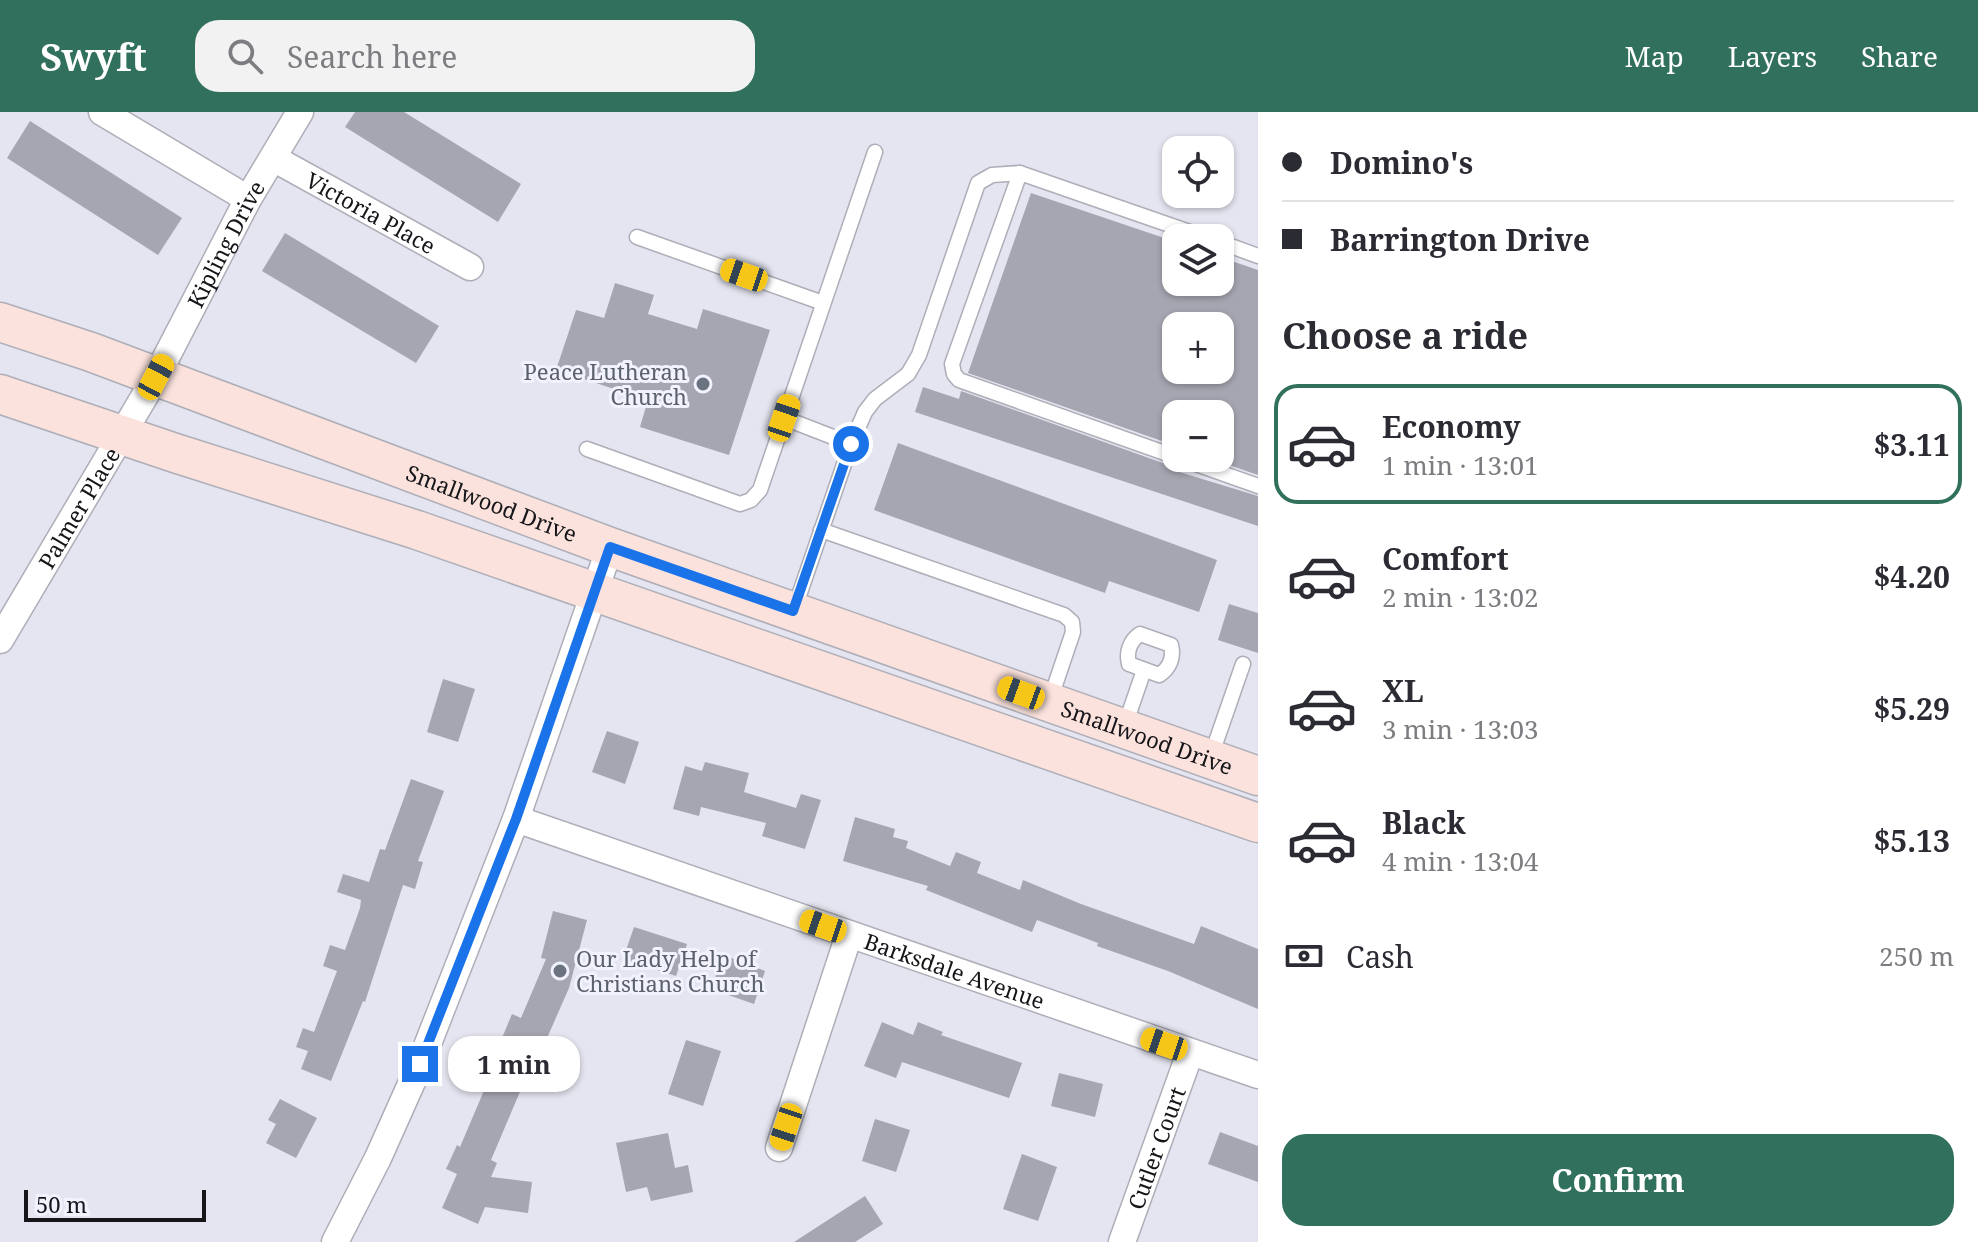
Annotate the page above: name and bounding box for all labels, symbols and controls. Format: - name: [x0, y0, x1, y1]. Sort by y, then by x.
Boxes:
- search box: [195, 20, 755, 92]
- text: Swyft: [40, 30, 147, 82]
- icon: search: [223, 34, 267, 78]
- text: Search here: [287, 36, 457, 77]
- text: Map: [1625, 37, 1684, 75]
- text: Layers: [1728, 37, 1817, 75]
- text: Share: [1861, 37, 1938, 75]
- map controls: [1162, 136, 1234, 472]
- button: locate: [1162, 136, 1234, 208]
- text: Domino's: [1330, 142, 1473, 183]
- street label: Victoria Place: [301, 164, 441, 260]
- street label: Kipling Drive: [180, 174, 271, 312]
- text: Barrington Drive: [1330, 219, 1590, 260]
- button: layers: [1162, 224, 1234, 296]
- car: [717, 256, 771, 294]
- text: Choose a ride: [1282, 311, 1528, 360]
- button: +: [1162, 312, 1234, 384]
- car: [134, 350, 178, 404]
- place label: Peace Lutheran Church: [524, 356, 687, 411]
- marker: Peace Lutheran Church: [694, 375, 712, 393]
- car: [765, 391, 803, 445]
- button: −: [1162, 400, 1234, 472]
- text: Economy: [1382, 406, 1521, 447]
- icon: car: [1286, 408, 1358, 480]
- text: $3.11: [1873, 424, 1950, 465]
- route start: [833, 426, 869, 462]
- street label: Palmer Place: [31, 441, 126, 574]
- text: 1 min · 13:01: [1382, 447, 1539, 483]
- street label: Smallwood Drive: [402, 457, 582, 548]
- text: Comfort: [1382, 538, 1509, 579]
- icon: car: [1286, 540, 1358, 612]
- text: $4.20: [1873, 556, 1950, 597]
- text: 2 min · 13:02: [1382, 579, 1539, 615]
- text: XL: [1382, 670, 1424, 711]
- icon: car: [1286, 672, 1358, 744]
- car: [994, 674, 1048, 712]
- text: $5.29: [1873, 688, 1950, 729]
- street label: Smallwood Drive: [1057, 693, 1237, 781]
- text: 3 min · 13:03: [1382, 711, 1539, 747]
- text: Black: [1382, 802, 1466, 843]
- icon: car: [1286, 804, 1358, 876]
- text: $5.13: [1873, 820, 1950, 861]
- text: 4 min · 13:04: [1382, 843, 1539, 879]
- car: [796, 907, 850, 945]
- street label: Barksdale Avenue: [860, 925, 1049, 1015]
- icon: cash: [1282, 934, 1326, 978]
- text: Cash: [1346, 936, 1414, 977]
- text: 250 m: [1879, 938, 1954, 974]
- place label: Our Lady Help of Christians Church: [576, 943, 764, 998]
- marker: Our Lady Help of Christians Church: [551, 962, 569, 980]
- car: [1137, 1025, 1191, 1063]
- callout: 1 min: [448, 1036, 580, 1092]
- route end: [402, 1046, 438, 1082]
- text: 1 min: [477, 1046, 551, 1082]
- street label: Cutler Court: [1120, 1082, 1192, 1213]
- car: [767, 1100, 805, 1154]
- button: Confirm: [1282, 1134, 1954, 1226]
- scale bar: [24, 1186, 206, 1222]
- text: 50 m: [36, 1189, 87, 1219]

